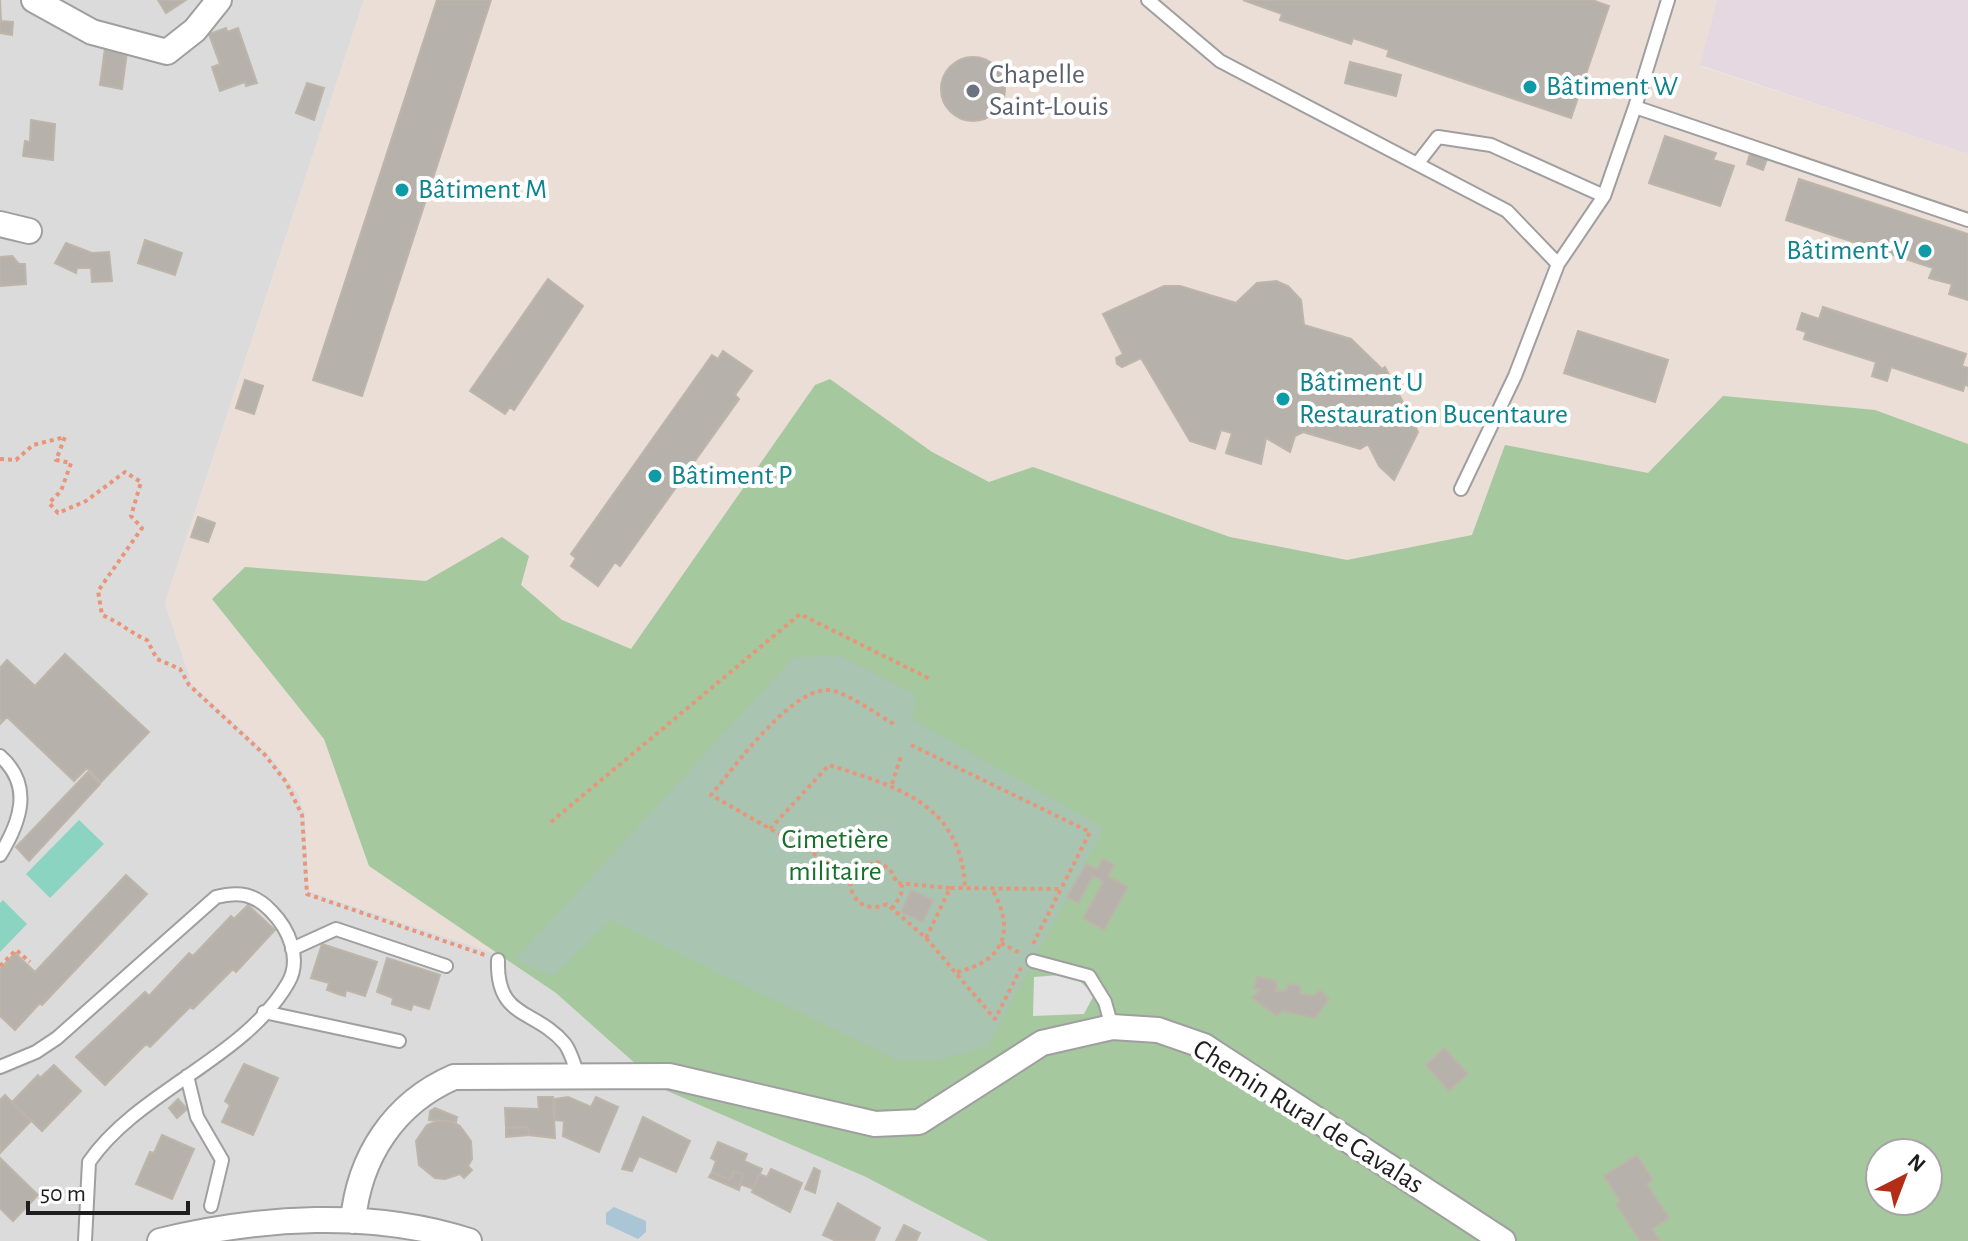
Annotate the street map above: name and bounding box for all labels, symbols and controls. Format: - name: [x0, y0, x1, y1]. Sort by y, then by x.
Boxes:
- place label: Chapelle Saint-Louis: [989, 61, 1109, 121]
- place label: Bâtiment W: [1546, 73, 1678, 101]
- marker: Bâtiment W: [1521, 78, 1539, 96]
- marker: Chapelle Saint-Louis: [964, 82, 982, 100]
- place label: Bâtiment M: [418, 176, 547, 204]
- marker: Bâtiment M: [393, 181, 411, 199]
- place label: Bâtiment V: [1786, 237, 1909, 265]
- marker: Bâtiment V: [1916, 242, 1934, 260]
- place label: Bâtiment U Restauration Bucentaure: [1299, 369, 1568, 429]
- marker: Bâtiment U Restauration Bucentaure: [1274, 390, 1292, 408]
- place label: Bâtiment P: [671, 462, 793, 490]
- marker: Bâtiment P: [646, 467, 664, 485]
- park label: Cimetière militaire: [781, 826, 889, 886]
- street label: Chemin Rural de Cavalas: [1188, 1035, 1428, 1199]
- north arrow: [1864, 1137, 1944, 1217]
- text: N: [1904, 1150, 1930, 1176]
- scale bar: [28, 1165, 188, 1215]
- text: 50 m: [40, 1182, 86, 1206]

